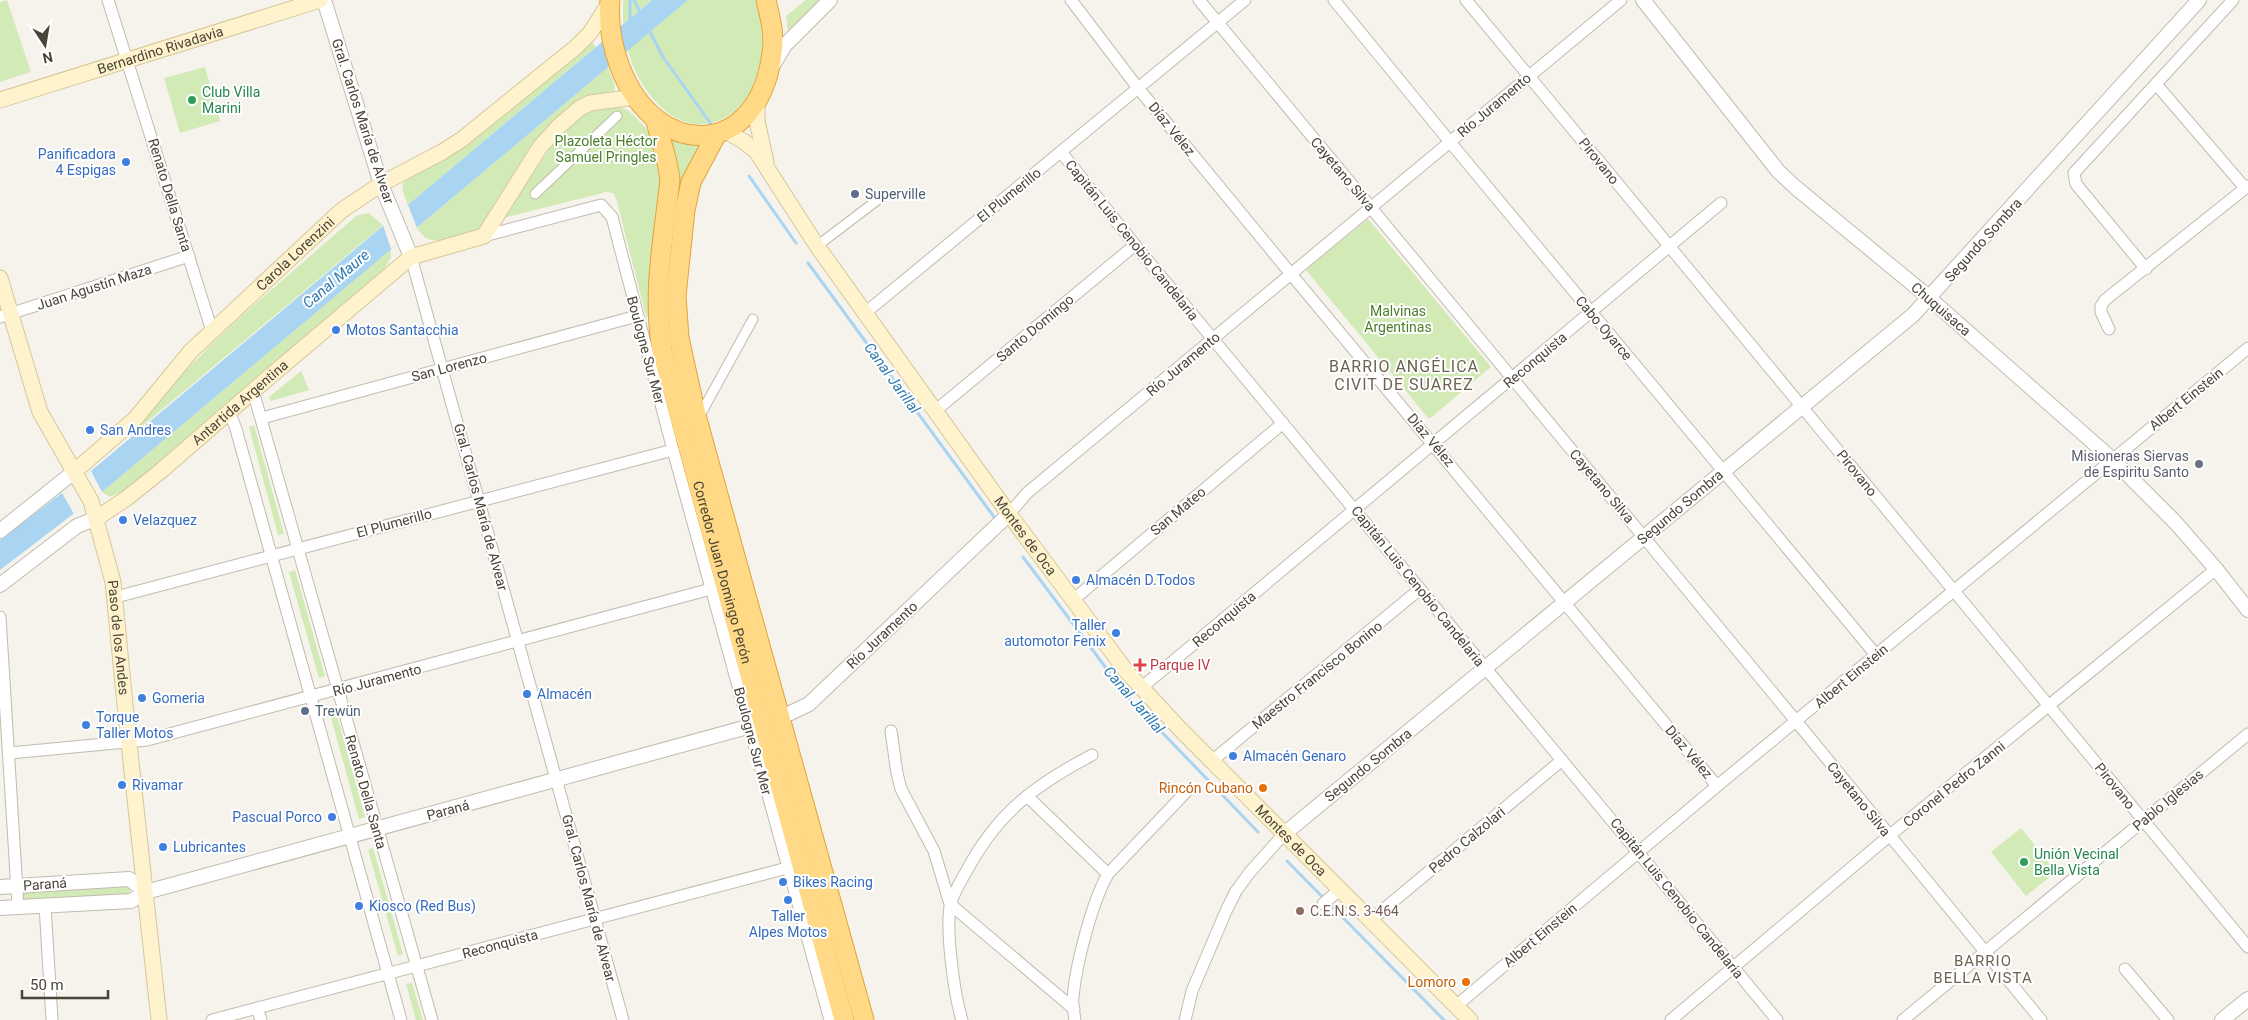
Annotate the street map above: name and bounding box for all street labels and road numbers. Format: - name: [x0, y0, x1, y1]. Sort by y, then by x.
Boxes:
- street label: Bernardino Rivadavia: [95, 23, 225, 77]
- street label: Gral. Carlos María de Alvear: [329, 36, 397, 206]
- street label: Río Juramento: [1454, 70, 1534, 140]
- street label: Díaz Vélez: [1145, 99, 1199, 159]
- street label: Cayetano Silva: [1307, 134, 1379, 214]
- street label: Pirovano: [1576, 135, 1622, 187]
- street label: Renato Della Santa: [145, 136, 195, 254]
- street label: Capitán Luis Cenobio Candelaria: [1062, 156, 1202, 324]
- street label: El Plumerillo: [974, 164, 1044, 226]
- street label: Segundo Sombra: [1941, 195, 2025, 285]
- street label: Carola Lorenzini: [253, 214, 337, 294]
- street label: Juan Agustín Maza: [35, 261, 153, 313]
- street label: Chuquisaca: [1908, 279, 1974, 339]
- street label: Santo Domingo: [993, 291, 1077, 365]
- street label: Cabo Oyarce: [1572, 293, 1636, 363]
- street label: Boulogne Sur Mer: [624, 294, 668, 406]
- street label: Río Juramento: [1143, 329, 1223, 399]
- street label: Reconquista: [1500, 329, 1570, 391]
- street label: San Lorenzo: [410, 349, 488, 385]
- street label: Antartida Argentina: [189, 357, 291, 448]
- street label: Albert Einstein: [2146, 364, 2226, 434]
- street label: Díaz Vélez: [1404, 410, 1458, 470]
- street label: Gral. Carlos María de Alvear: [451, 422, 511, 593]
- street label: Cayetano Silva: [1566, 446, 1638, 526]
- street label: Pirovano: [1834, 447, 1880, 499]
- street label: Segundo Sombra: [1634, 467, 1726, 547]
- street label: Corredor Juan Domingo Perón: [690, 479, 755, 665]
- street label: San Mateo: [1147, 483, 1209, 539]
- street label: Montes de Oca: [991, 493, 1060, 578]
- street label: Capitán Luis Cenobio Candelaria: [1348, 502, 1488, 670]
- street label: El Plumerillo: [355, 505, 433, 541]
- street label: Paso de los Andes: [105, 579, 132, 696]
- street label: Reconquista: [1189, 588, 1259, 650]
- street label: Río Juramento: [843, 598, 921, 672]
- street label: Maestro Francisco Bonino: [1249, 618, 1385, 732]
- street label: Albert Einstein: [1811, 641, 1891, 711]
- street label: Río Juramento: [331, 661, 423, 699]
- street label: Boulogne Sur Mer: [731, 685, 775, 797]
- street label: Díaz Vélez: [1662, 722, 1716, 782]
- street label: Segundo Sombra: [1321, 725, 1415, 805]
- street label: Renato Della Santa: [342, 733, 390, 851]
- street label: Coronel Pedro Zanni: [1900, 738, 2008, 830]
- street label: Cayetano Silva: [1824, 758, 1894, 840]
- street label: Pirovano: [2092, 760, 2138, 812]
- street label: Pablo Iglesias: [2130, 766, 2206, 834]
- street label: Paraná: [425, 797, 471, 823]
- street label: Montes de Oca: [1252, 801, 1330, 879]
- street label: Pedro Calzolari: [1426, 804, 1508, 876]
- street label: Gral. Carlos María de Alvear: [559, 813, 619, 984]
- street label: Capitán Luis Cenobio Candelaria: [1607, 814, 1747, 982]
- street label: Paraná: [23, 874, 67, 894]
- street label: Albert Einstein: [1500, 900, 1580, 970]
- street label: Reconquista: [460, 926, 540, 962]

